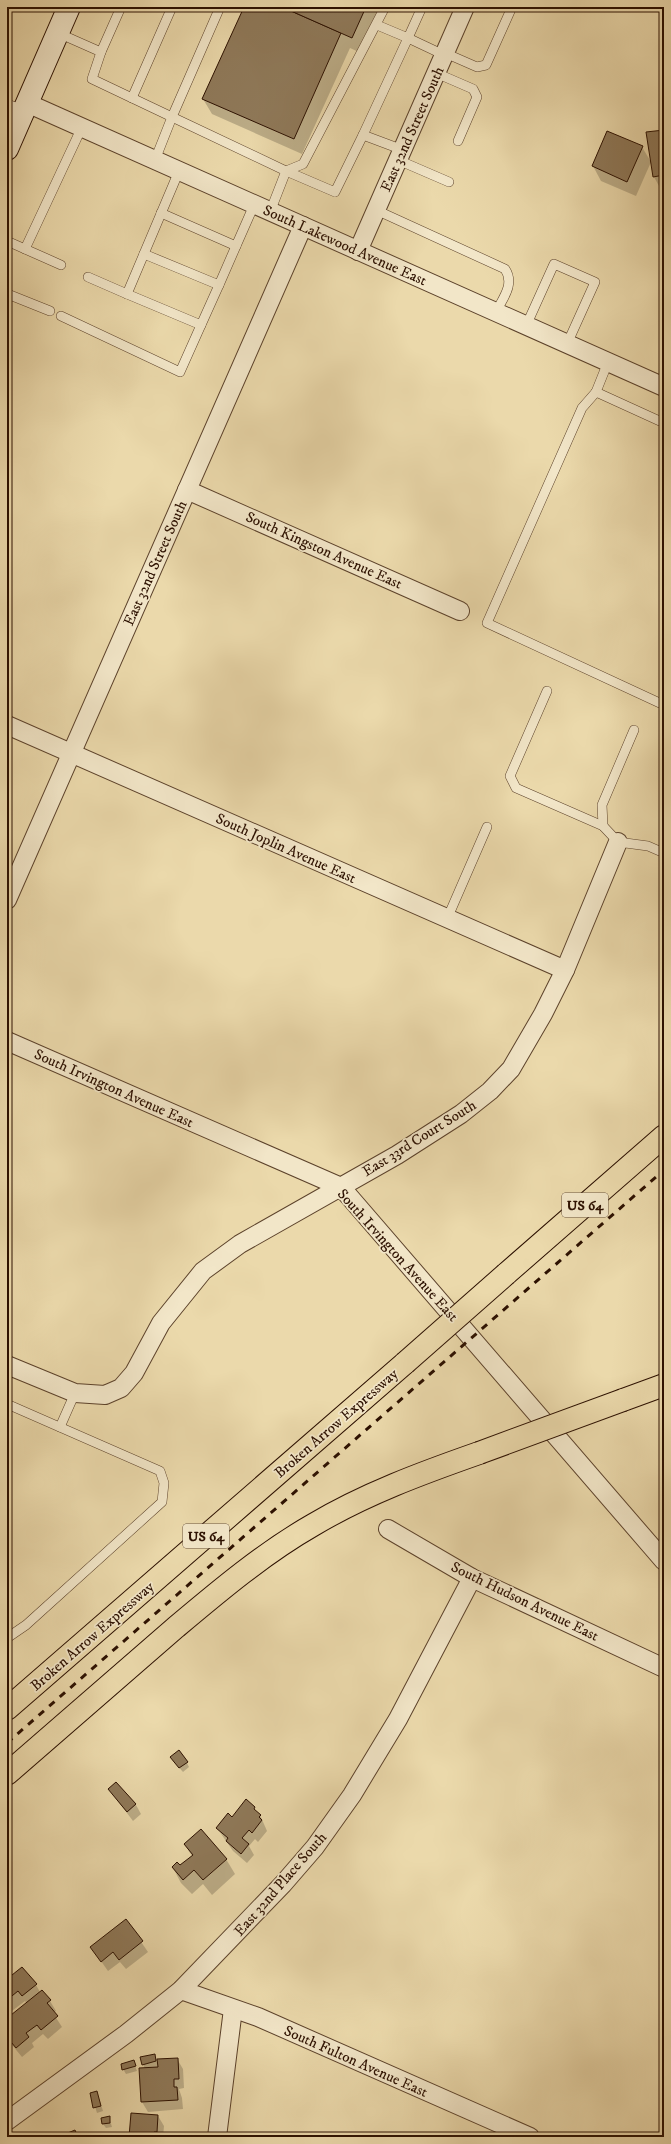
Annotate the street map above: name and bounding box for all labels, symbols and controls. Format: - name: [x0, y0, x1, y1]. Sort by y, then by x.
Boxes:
- street label: East 32nd Street South: [376, 63, 449, 195]
- street label: South Lakewood Avenue East: [260, 201, 430, 290]
- street label: East 32nd Street South: [119, 497, 192, 629]
- street label: South Kingston Avenue East: [243, 507, 405, 594]
- street label: South Joplin Avenue East: [213, 809, 359, 888]
- street label: South Irvington Avenue East: [31, 1045, 197, 1132]
- street label: East 33rd Court South: [359, 1096, 480, 1181]
- street label: South Irvington Avenue East: [333, 1185, 462, 1326]
- road number: US 64: [562, 1193, 608, 1217]
- street label: Broken Arrow Expressway: [271, 1364, 403, 1482]
- road number: US 64: [183, 1524, 229, 1548]
- street label: South Hudson Avenue East: [448, 1557, 602, 1646]
- street label: Broken Arrow Expressway: [27, 1577, 159, 1695]
- street label: East 32nd Place South: [230, 1828, 331, 1940]
- street label: South Fulton Avenue East: [281, 2021, 431, 2102]

